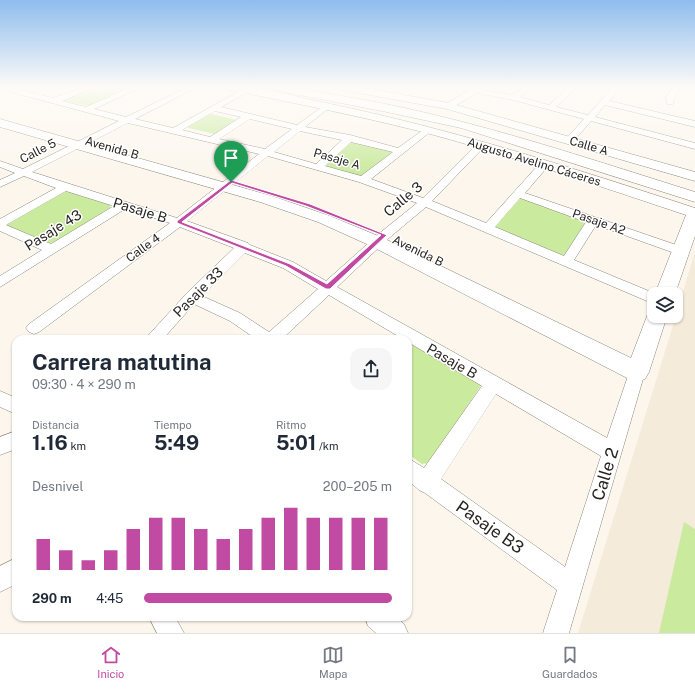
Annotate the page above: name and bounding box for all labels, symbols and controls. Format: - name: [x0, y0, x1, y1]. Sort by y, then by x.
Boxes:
- street label: Avenida B: [84, 134, 140, 162]
- street label: Calle A: [568, 134, 610, 158]
- street label: Augusto Avelino Cáceres: [466, 135, 602, 189]
- street label: Calle 5: [17, 136, 59, 166]
- pin: [214, 141, 248, 182]
- street label: Pasaje A: [312, 146, 363, 172]
- icon: arrive: [220, 147, 242, 169]
- street label: Calle 3: [381, 178, 426, 220]
- street label: Pasaje B: [111, 194, 169, 226]
- street label: Pasaje 43: [22, 206, 84, 254]
- street label: Pasaje A2: [571, 206, 627, 238]
- street label: Calle 4: [123, 231, 163, 265]
- street label: Avenida B: [390, 233, 446, 269]
- street label: Pasaje 33: [170, 264, 226, 320]
- map controls: [647, 287, 683, 323]
- button: layers: [647, 287, 683, 323]
- street label: Pasaje B: [424, 340, 480, 382]
- button: share: [350, 348, 392, 390]
- text: Carrera matutina: [32, 349, 211, 375]
- text: 09:30 · 4 × 290 m: [32, 377, 136, 392]
- text: Distancia: [32, 419, 79, 431]
- text: Tiempo: [154, 419, 192, 431]
- text: Ritmo: [276, 419, 306, 431]
- text: 1.16: [32, 431, 68, 455]
- text: 5:49: [154, 431, 199, 455]
- text: 5:01: [276, 431, 316, 455]
- text: km: [68, 440, 86, 452]
- text: /km: [316, 440, 339, 452]
- street label: Calle 2: [587, 445, 623, 503]
- text: Desnivel: [32, 479, 83, 494]
- text: 200–205 m: [323, 479, 392, 494]
- street label: Pasaje B3: [452, 496, 528, 558]
- text: 290 m: [32, 591, 72, 606]
- text: 4:45: [96, 591, 123, 606]
- tab: Inicio: [97, 644, 124, 680]
- tab: Mapa: [319, 644, 347, 680]
- tab: Guardados: [542, 644, 598, 680]

